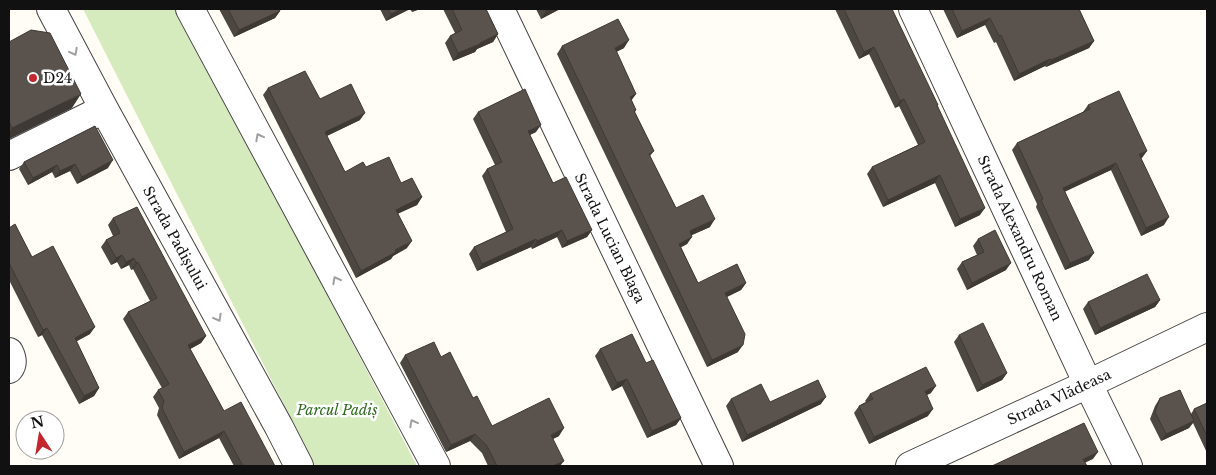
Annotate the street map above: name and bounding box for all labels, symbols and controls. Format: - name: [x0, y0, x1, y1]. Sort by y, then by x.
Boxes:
- one-way arrow: [68, 47, 78, 56]
- place label: D24: [43, 69, 72, 87]
- marker: D24: [27, 72, 39, 84]
- one-way arrow: [255, 133, 265, 142]
- street label: Strada Alexandru Roman: [974, 152, 1066, 324]
- street label: Strada Lucian Blaga: [571, 170, 649, 306]
- street label: Strada Padișului: [139, 183, 211, 293]
- one-way arrow: [332, 277, 342, 286]
- one-way arrow: [212, 312, 222, 321]
- street label: Strada Vlădeasa: [1004, 365, 1114, 429]
- park label: Parcul Padiș: [296, 401, 377, 419]
- north arrow: [15, 410, 65, 460]
- text: N: [29, 412, 46, 432]
- one-way arrow: [410, 420, 420, 429]

